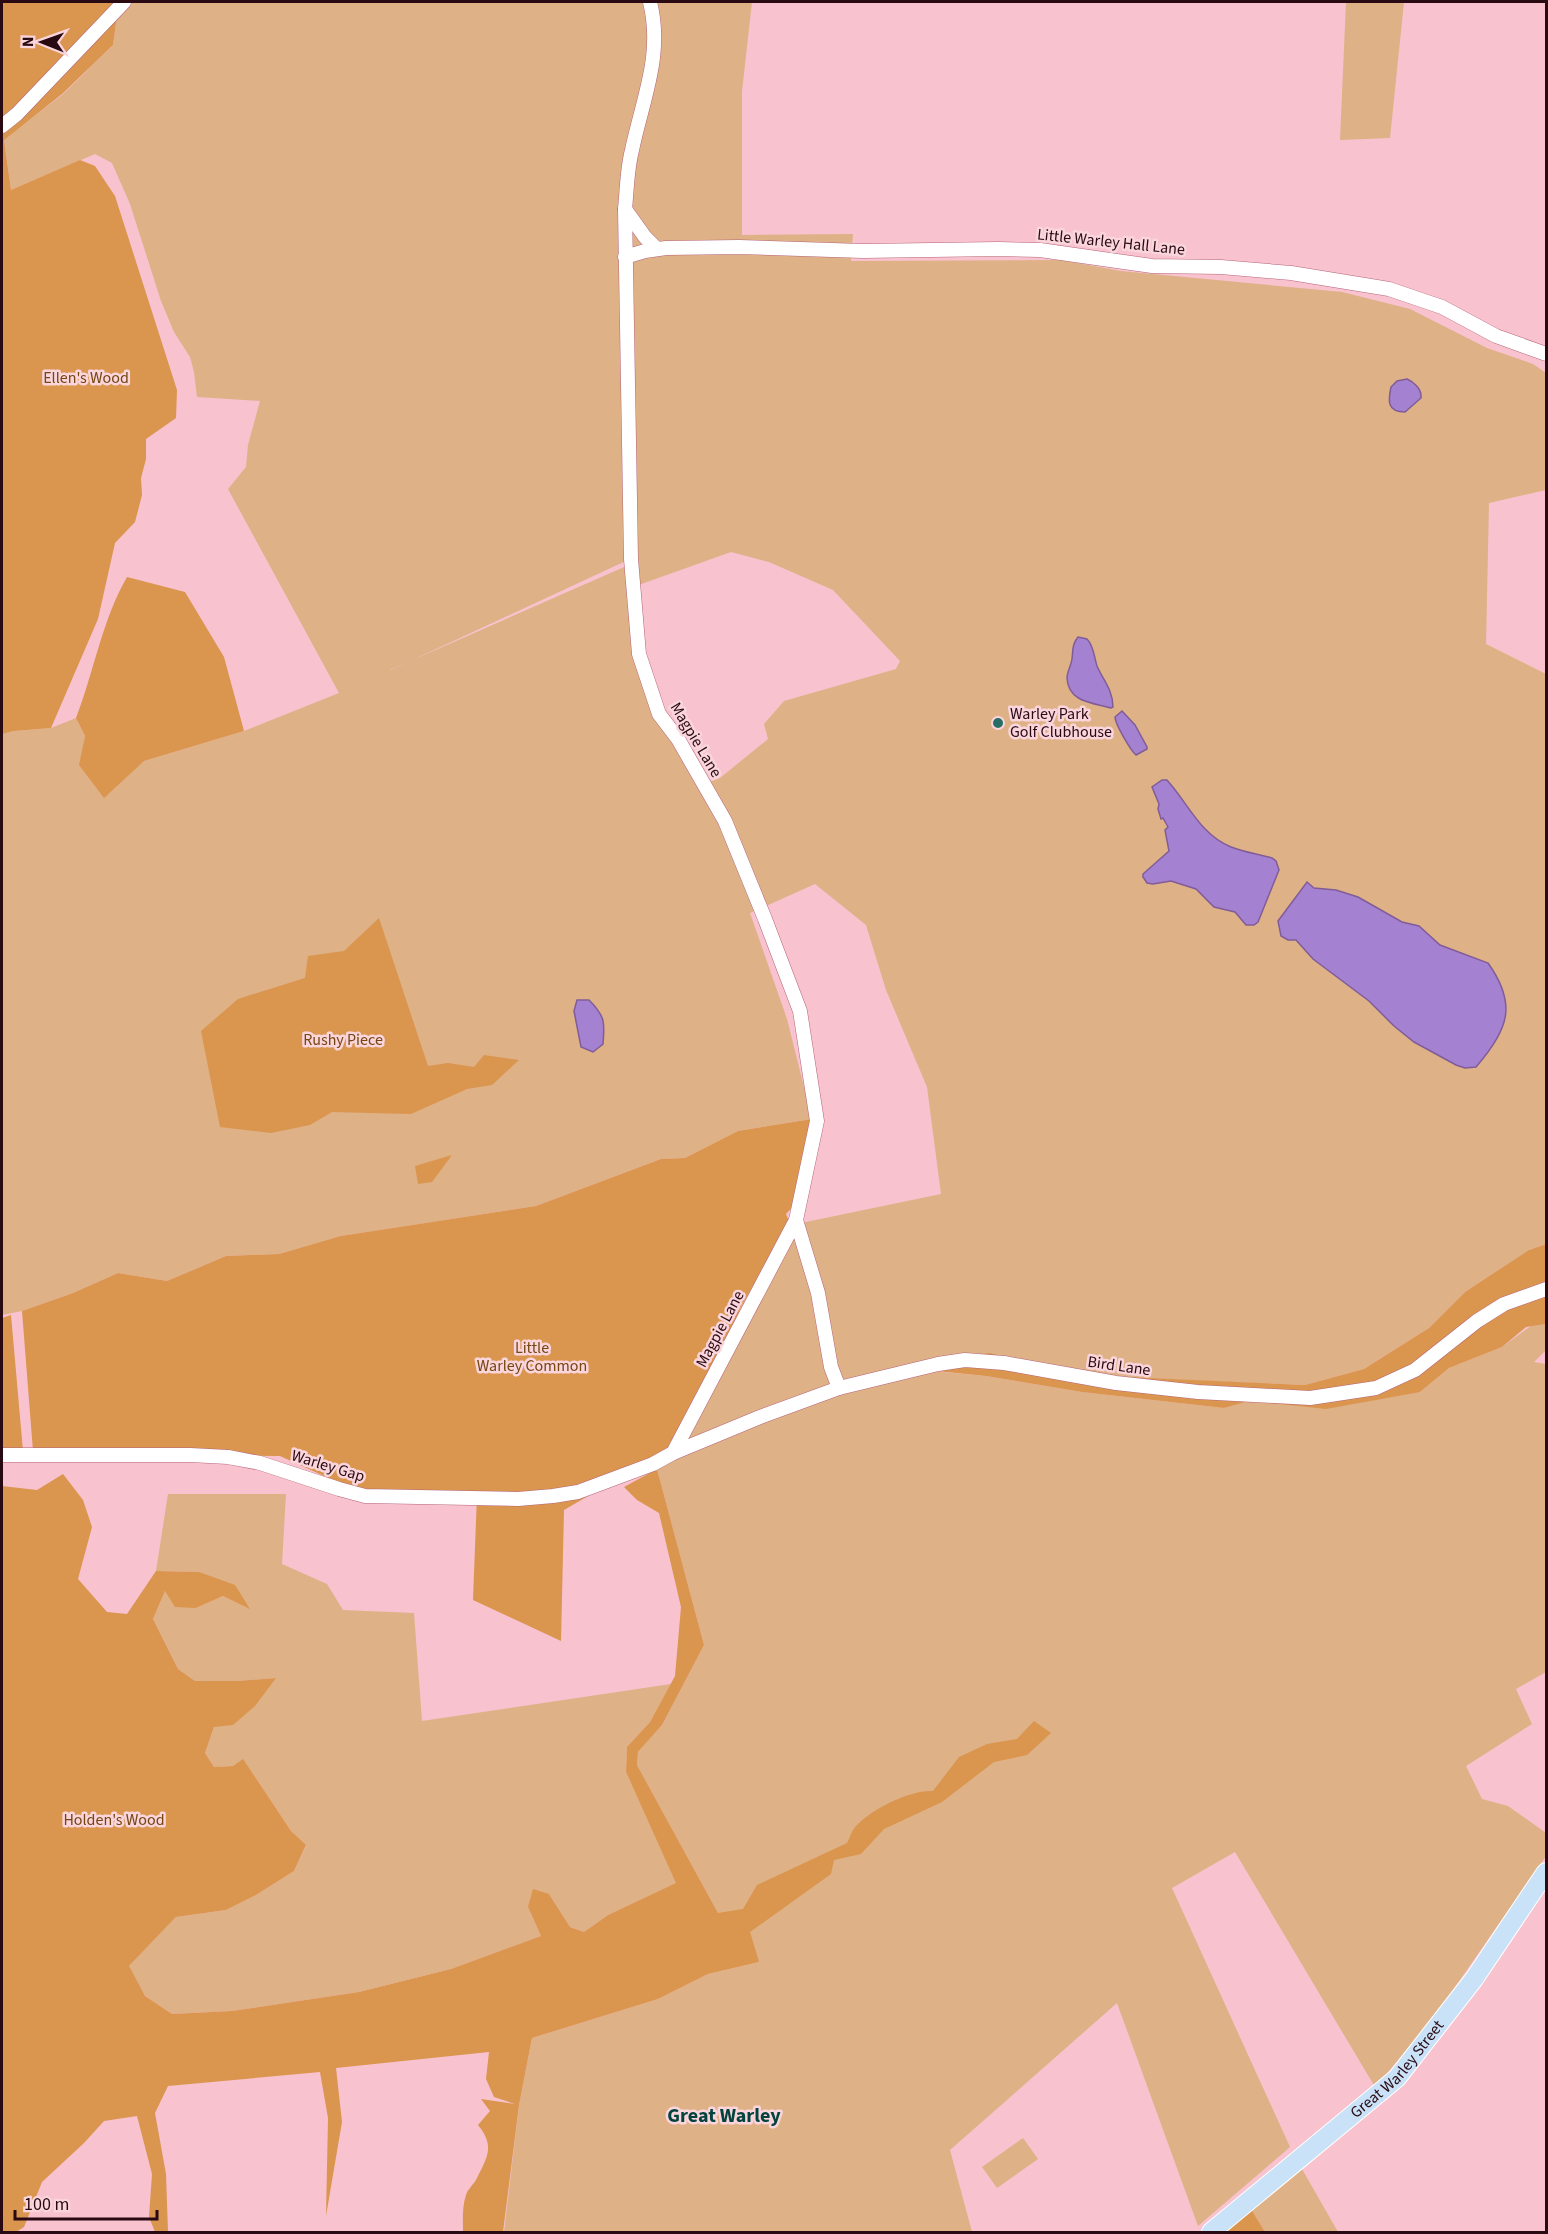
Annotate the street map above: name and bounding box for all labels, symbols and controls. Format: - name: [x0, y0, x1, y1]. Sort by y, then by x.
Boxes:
- north arrow: [12, 12, 72, 72]
- text: N: [17, 36, 39, 47]
- street label: Little Warley Hall Lane: [1036, 223, 1186, 261]
- park label: Ellen's Wood: [43, 367, 129, 389]
- street label: Magpie Lane: [665, 698, 727, 782]
- place label: Warley Park Golf Clubhouse: [1010, 703, 1112, 743]
- marker: Warley Park Golf Clubhouse: [991, 716, 1005, 730]
- park label: Rushy Piece: [303, 1029, 383, 1051]
- street label: Magpie Lane: [691, 1287, 750, 1371]
- park label: Little Warley Common: [477, 1337, 587, 1377]
- street label: Bird Lane: [1086, 1351, 1152, 1381]
- street label: Warley Gap: [289, 1444, 367, 1488]
- park label: Holden's Wood: [63, 1809, 165, 1831]
- street label: Great Warley Street: [1346, 2015, 1449, 2123]
- district label: Great Warley: [667, 2102, 781, 2130]
- scale bar: [15, 2183, 158, 2221]
- text: 100 m: [24, 2192, 69, 2217]

